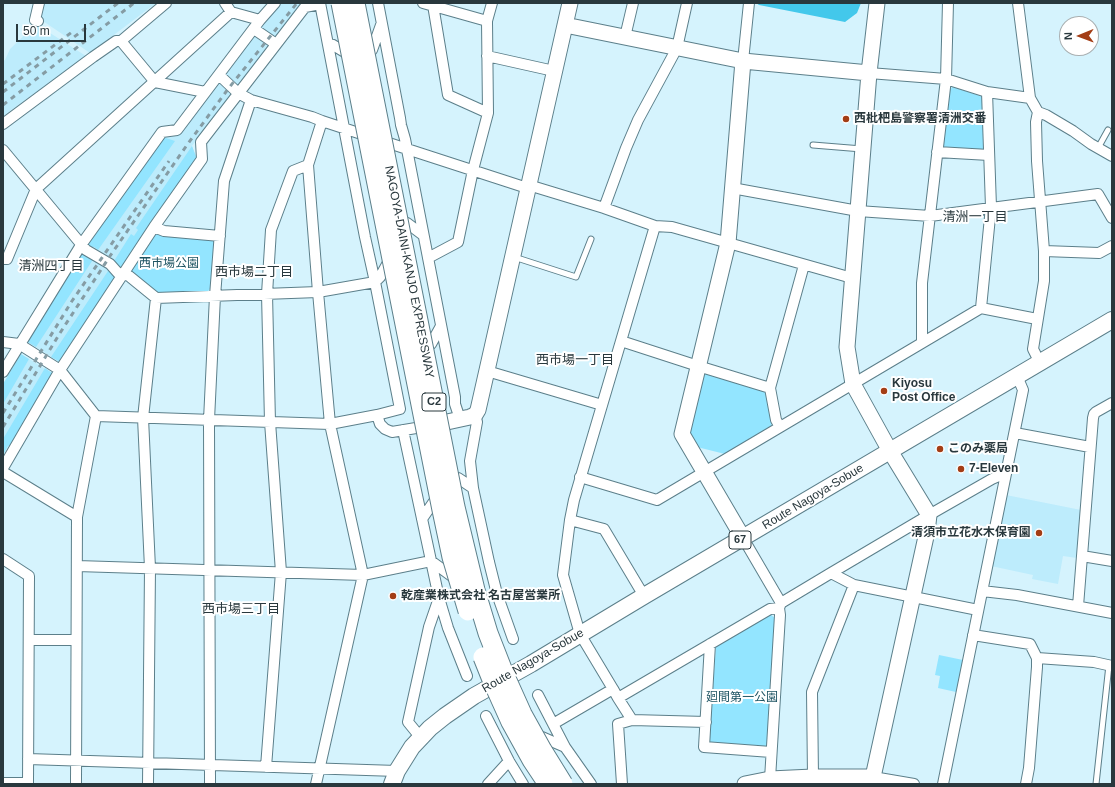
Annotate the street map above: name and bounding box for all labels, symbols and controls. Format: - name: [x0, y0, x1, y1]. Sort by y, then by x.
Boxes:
- scale bar: [18, 16, 88, 42]
- north arrow: [1059, 16, 1099, 56]
- text: 50 m: [23, 24, 50, 38]
- text: N: [1062, 32, 1074, 40]
- place label: 西枇杷島警察署清洲交番: [854, 112, 986, 126]
- marker: 西枇杷島警察署清洲交番: [841, 114, 851, 124]
- street label: NAGOYA-DAINI-KANJO EXPRESSWAY: [381, 164, 437, 380]
- district label: 清洲一丁目: [943, 209, 1007, 225]
- park label: 西市場公園: [139, 257, 199, 271]
- district label: 清洲四丁目: [19, 258, 83, 274]
- district label: 西市場二丁目: [215, 264, 293, 280]
- district label: 西市場一丁目: [536, 352, 614, 368]
- place label: Kiyosu Post Office: [892, 377, 955, 405]
- marker: Kiyosu Post Office: [879, 386, 889, 396]
- road number: C2: [422, 393, 446, 411]
- place label: このみ薬局: [948, 442, 1008, 456]
- marker: このみ薬局: [935, 444, 945, 454]
- street label: Route Nagoya-Sobue: [760, 461, 866, 533]
- place label: 7-Eleven: [969, 462, 1018, 476]
- marker: 7-Eleven: [956, 464, 966, 474]
- place label: 清須市立花水木保育園: [911, 526, 1031, 540]
- marker: 清須市立花水木保育園: [1034, 528, 1044, 538]
- road number: 67: [729, 531, 751, 549]
- place label: 乾産業株式会社 名古屋営業所: [401, 589, 560, 603]
- marker: 乾産業株式会社 名古屋営業所: [388, 591, 398, 601]
- district label: 西市場三丁目: [202, 601, 280, 617]
- street label: Route Nagoya-Sobue: [479, 626, 587, 696]
- park label: 廻間第一公園: [706, 691, 778, 705]

